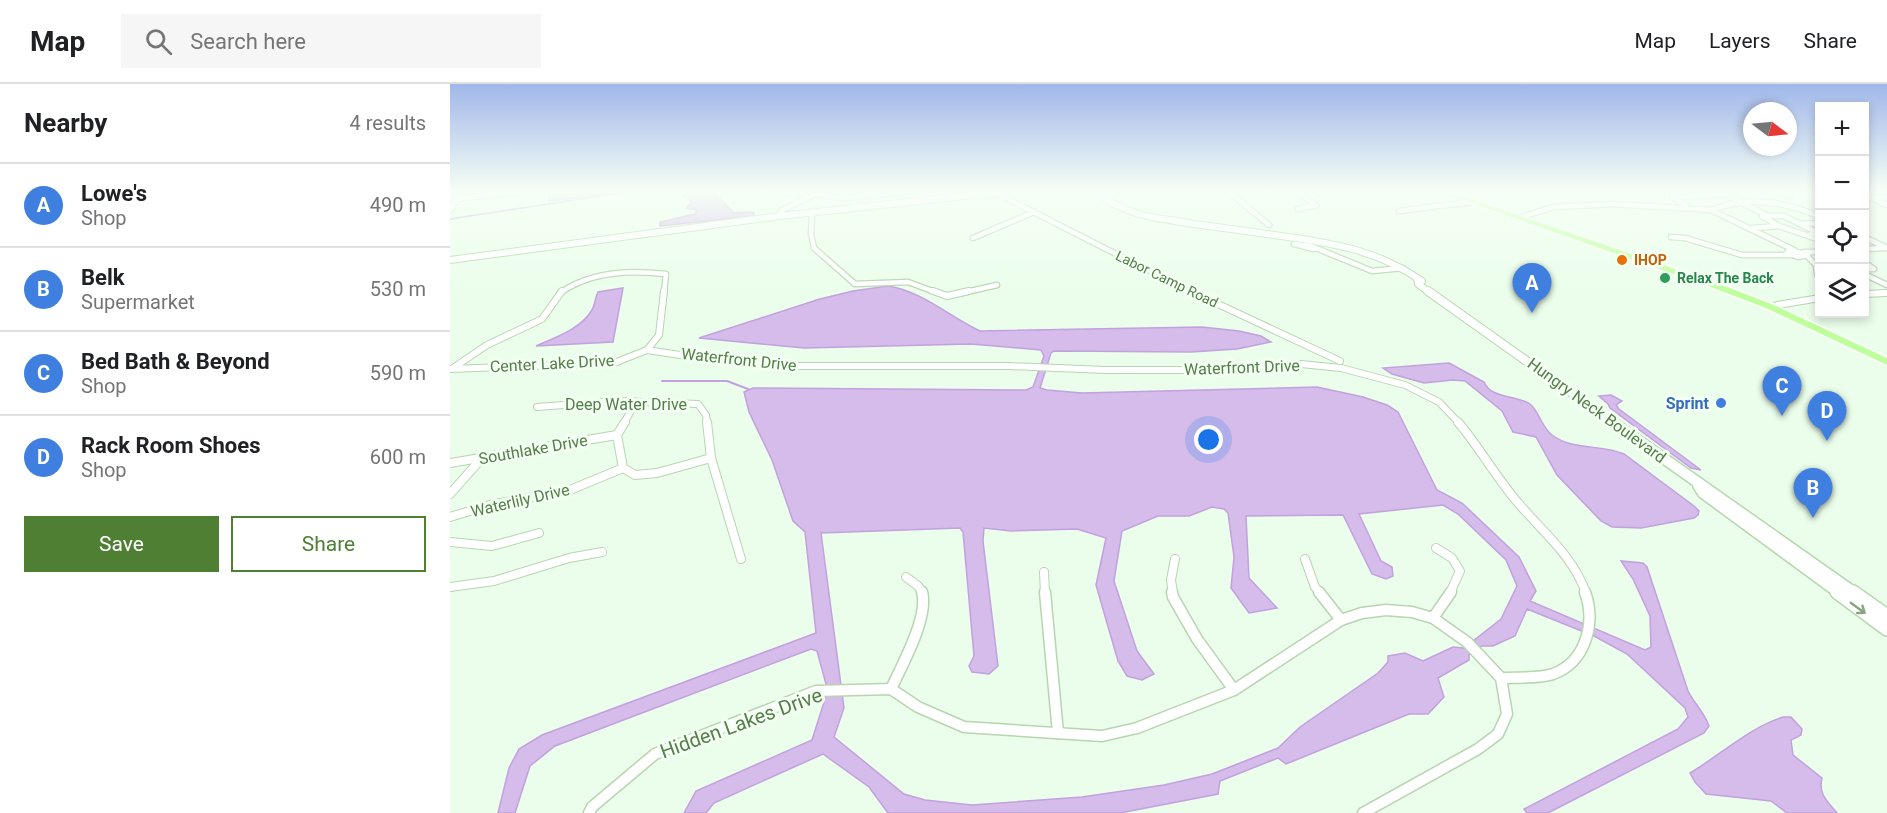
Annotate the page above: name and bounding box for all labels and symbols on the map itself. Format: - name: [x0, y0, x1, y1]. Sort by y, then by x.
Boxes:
- north arrow: [1743, 102, 1797, 156]
- street label: Labor Camp Road: [1113, 247, 1221, 311]
- place label: IHOP: [1634, 252, 1667, 268]
- marker: IHOP: [1615, 253, 1629, 267]
- pin: A: [1512, 264, 1552, 313]
- place label: Relax The Back: [1677, 270, 1774, 286]
- marker: Relax The Back: [1658, 271, 1672, 285]
- street label: Waterfront Drive: [680, 344, 798, 375]
- street label: Center Lake Drive: [489, 351, 615, 376]
- street label: Hungry Neck Boulevard: [1524, 354, 1670, 467]
- street label: Waterfront Drive: [1184, 356, 1300, 379]
- pin: C: [1762, 366, 1802, 416]
- pin: D: [1808, 392, 1846, 441]
- place label: Sprint: [1666, 394, 1710, 413]
- street label: Deep Water Drive: [565, 395, 687, 414]
- marker: Sprint: [1714, 396, 1728, 410]
- your location: [1194, 425, 1223, 454]
- street label: Southlake Drive: [477, 431, 589, 468]
- pin: B: [1794, 468, 1832, 518]
- street label: Waterlily Drive: [469, 480, 571, 521]
- one-way arrow: [1850, 601, 1866, 614]
- street label: Hidden Lakes Drive: [657, 683, 825, 763]

